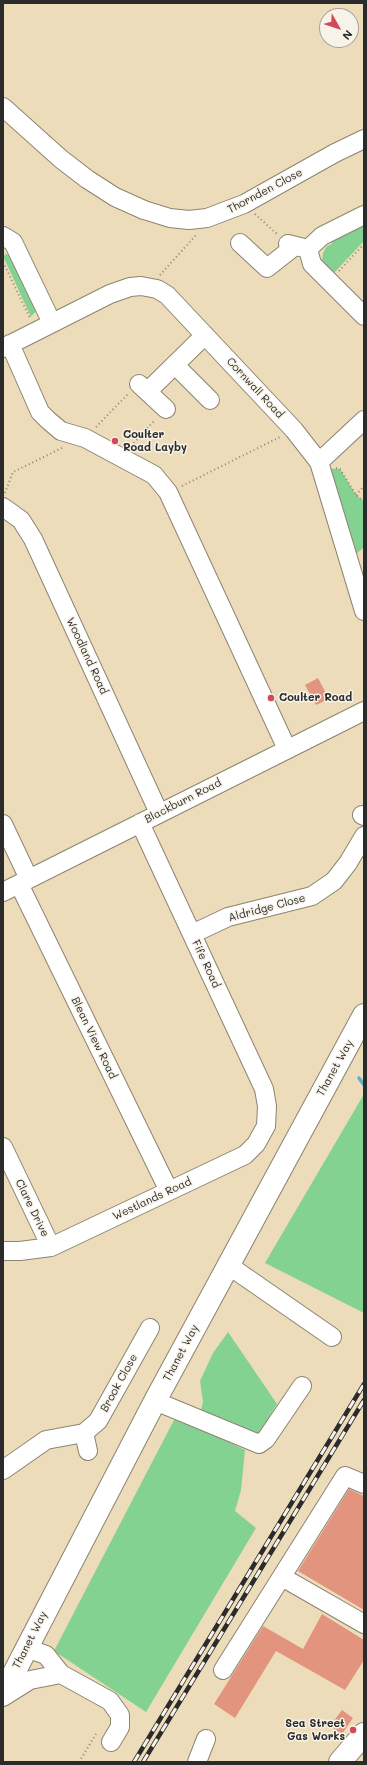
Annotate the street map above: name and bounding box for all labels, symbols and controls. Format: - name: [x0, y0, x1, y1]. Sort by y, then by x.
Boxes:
- north arrow: [319, 8, 359, 48]
- text: N: [339, 27, 356, 43]
- street label: Thornden Close: [225, 166, 305, 216]
- street label: Cornwall Road: [224, 355, 286, 421]
- place label: Coulter Road Layby: [123, 428, 187, 454]
- marker: Coulter Road Layby: [110, 436, 120, 446]
- street label: Woodland Road: [63, 615, 111, 697]
- place label: Coulter Road: [279, 691, 352, 705]
- marker: Coulter Road: [266, 693, 276, 703]
- street label: Blackburn Road: [142, 776, 224, 826]
- street label: Aldridge Close: [227, 891, 307, 925]
- street label: Fife Road: [189, 938, 223, 990]
- street label: Blean View Road: [68, 995, 120, 1081]
- street label: Thanet Way: [314, 1037, 356, 1099]
- street label: Westlands Road: [110, 1175, 194, 1223]
- street label: Clare Drive: [12, 1177, 52, 1239]
- street label: Thanet Way: [160, 1322, 202, 1384]
- street label: Brook Close: [98, 1352, 140, 1414]
- street label: Thanet Way: [10, 1609, 50, 1671]
- place label: Sea Street Gas Works: [285, 1717, 345, 1743]
- marker: Sea Street Gas Works: [348, 1725, 358, 1735]

